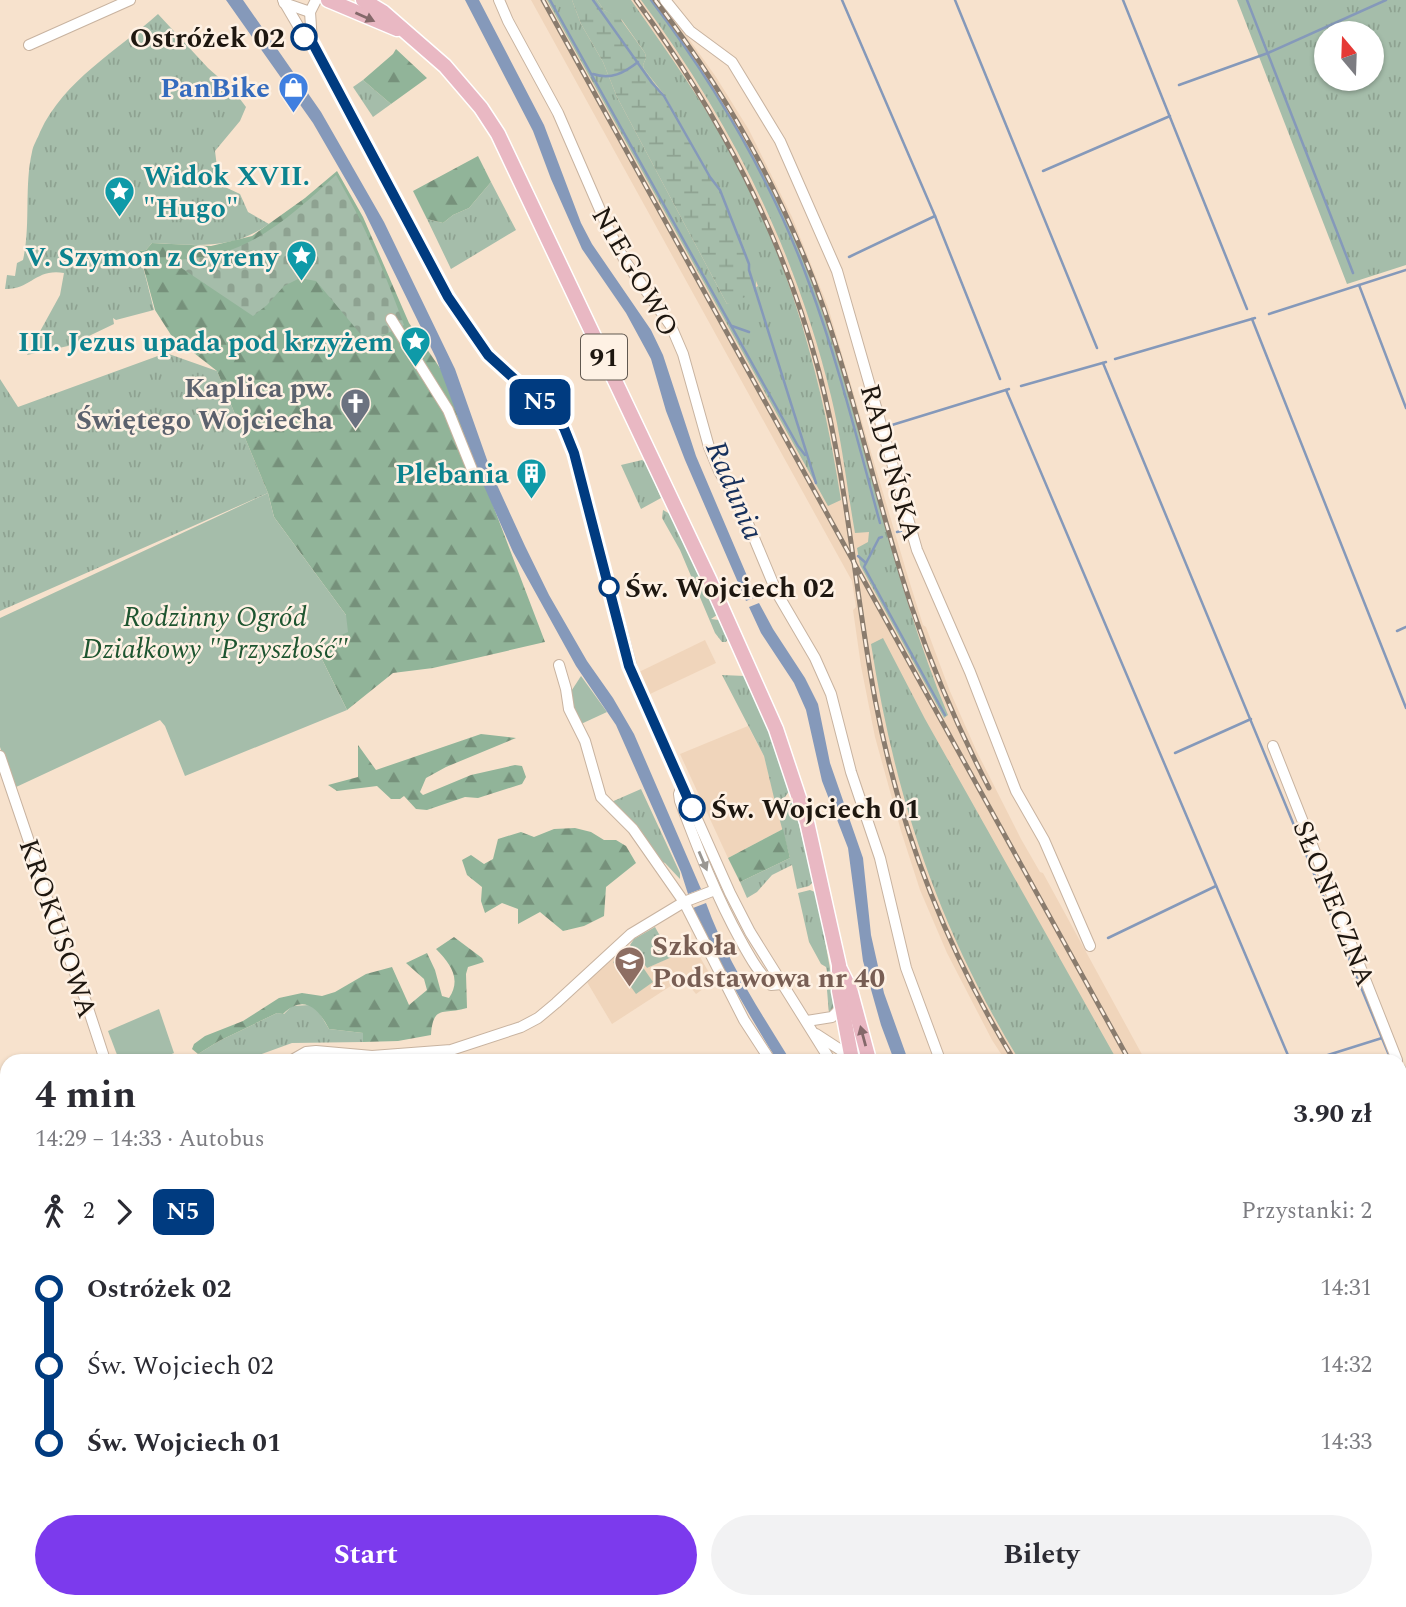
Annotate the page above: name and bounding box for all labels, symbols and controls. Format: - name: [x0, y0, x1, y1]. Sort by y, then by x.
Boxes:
- one-way arrow: [355, 11, 375, 23]
- place label: Ostróżek 02: [130, 17, 285, 60]
- north arrow: [1314, 21, 1384, 91]
- map controls: [1314, 21, 1384, 91]
- marker: Ostróżek 02: [291, 24, 317, 50]
- place label: PanBike: [160, 67, 270, 110]
- shop icon: PanBike: [276, 70, 310, 114]
- place label: Widok XVII. "Hugo": [143, 155, 310, 230]
- place icon: Widok XVII. "Hugo": [103, 174, 137, 218]
- street label: NIEGOWO: [580, 199, 689, 345]
- place label: V. Szymon z Cyreny: [25, 236, 280, 279]
- place icon: V. Szymon z Cyreny: [284, 239, 318, 283]
- place label: III. Jezus upada pod krzyżem: [18, 321, 393, 364]
- place icon: III. Jezus upada pod krzyżem: [399, 324, 433, 368]
- road number: 91: [581, 334, 627, 380]
- place label: Kaplica pw. Świętego Wojciecha: [76, 367, 334, 442]
- line badge: N5: [508, 379, 572, 425]
- street label: RADUŃSKA: [848, 379, 933, 546]
- text: N5: [523, 384, 557, 420]
- church icon: Kaplica pw. Świętego Wojciecha: [339, 386, 373, 430]
- water label: Radunia: [693, 434, 776, 547]
- place label: Plebania: [395, 453, 510, 496]
- building icon: Plebania: [515, 456, 549, 500]
- place label: Św. Wojciech 02: [625, 567, 835, 610]
- marker: Św. Wojciech 02: [599, 577, 619, 597]
- park label: Rodzinny Ogród Działkowy "Przyszłość": [82, 596, 348, 671]
- place label: Św. Wojciech 01: [711, 788, 921, 831]
- marker: Św. Wojciech 01: [679, 795, 705, 821]
- street label: SŁONECZNA: [1281, 814, 1387, 993]
- street label: KROKUSOWA: [7, 833, 108, 1024]
- one-way arrow: [698, 850, 709, 871]
- place label: Szkoła Podstawowa nr 40: [652, 925, 885, 1000]
- school or university icon: Szkoła Podstawowa nr 40: [612, 944, 646, 988]
- one-way arrow: [857, 1025, 867, 1046]
- text: 4 min: [35, 1067, 136, 1125]
- text: 3.90 zł: [1293, 1094, 1372, 1134]
- text: 14:29 – 14:33 · Autobus: [35, 1122, 265, 1157]
- icon: walk: [35, 1193, 73, 1231]
- icon: forward: [105, 1193, 143, 1231]
- text: 2: [83, 1194, 95, 1229]
- text: N5: [167, 1194, 200, 1230]
- text: Przystanki: 2: [1241, 1194, 1372, 1229]
- text: Ostróżek 02: [87, 1269, 231, 1309]
- text: 14:31: [1320, 1271, 1372, 1306]
- text: Św. Wojciech 02: [87, 1346, 274, 1386]
- text: 14:32: [1320, 1348, 1372, 1383]
- text: Św. Wojciech 01: [87, 1423, 282, 1463]
- text: 14:33: [1320, 1425, 1372, 1460]
- button: Start: [35, 1515, 697, 1595]
- button: Bilety: [711, 1515, 1372, 1595]

